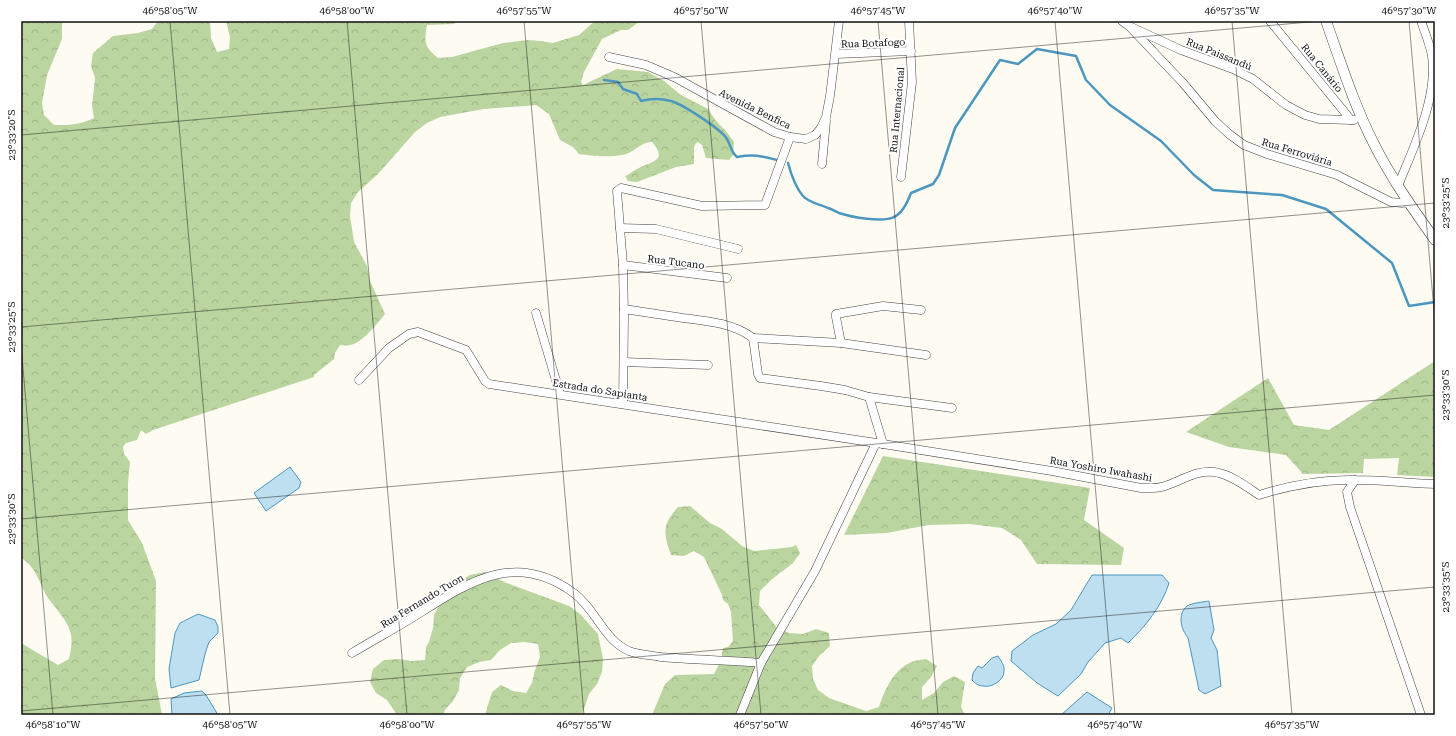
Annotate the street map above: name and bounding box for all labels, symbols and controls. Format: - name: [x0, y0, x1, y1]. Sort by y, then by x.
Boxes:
- text: 46°58'05"W: [143, 5, 198, 16]
- text: 46°58'00"W: [320, 5, 375, 16]
- text: 46°57'55"W: [497, 5, 552, 16]
- text: 46°57'50"W: [674, 5, 729, 16]
- text: 46°57'45"W: [851, 5, 906, 16]
- text: 46°57'40"W: [1028, 5, 1083, 16]
- text: 46°57'35"W: [1205, 5, 1260, 16]
- text: 46°57'30"W: [1382, 5, 1437, 16]
- street label: Rua Botafogo: [841, 36, 905, 50]
- street label: Rua Paissandú: [1185, 36, 1254, 72]
- street label: Rua Canário: [1299, 42, 1345, 94]
- street label: Rua Internacional: [888, 67, 906, 153]
- street label: Avenida Benfica: [717, 87, 793, 131]
- text: 23°33'20"S: [6, 110, 17, 160]
- street label: Rua Ferroviária: [1260, 136, 1334, 168]
- text: 23°33'25"S: [1440, 178, 1451, 228]
- street label: Rua Tucano: [647, 253, 705, 271]
- text: 23°33'25"S: [6, 302, 17, 352]
- text: 23°33'30"S: [1440, 370, 1451, 420]
- street label: Estrada do Sapianta: [552, 377, 649, 403]
- street label: Rua Yoshiro Iwahashi: [1049, 455, 1153, 483]
- text: 23°33'30"S: [6, 494, 17, 544]
- text: 23°33'35"S: [1440, 562, 1451, 612]
- street label: Rua Fernando Tuon: [378, 572, 466, 630]
- text: 46°58'10"W: [26, 719, 81, 730]
- text: 46°58'05"W: [203, 719, 258, 730]
- text: 46°58'00"W: [380, 719, 435, 730]
- text: 46°57'55"W: [557, 719, 612, 730]
- text: 46°57'50"W: [734, 719, 789, 730]
- text: 46°57'45"W: [911, 719, 966, 730]
- text: 46°57'40"W: [1088, 719, 1143, 730]
- text: 46°57'35"W: [1265, 719, 1320, 730]

